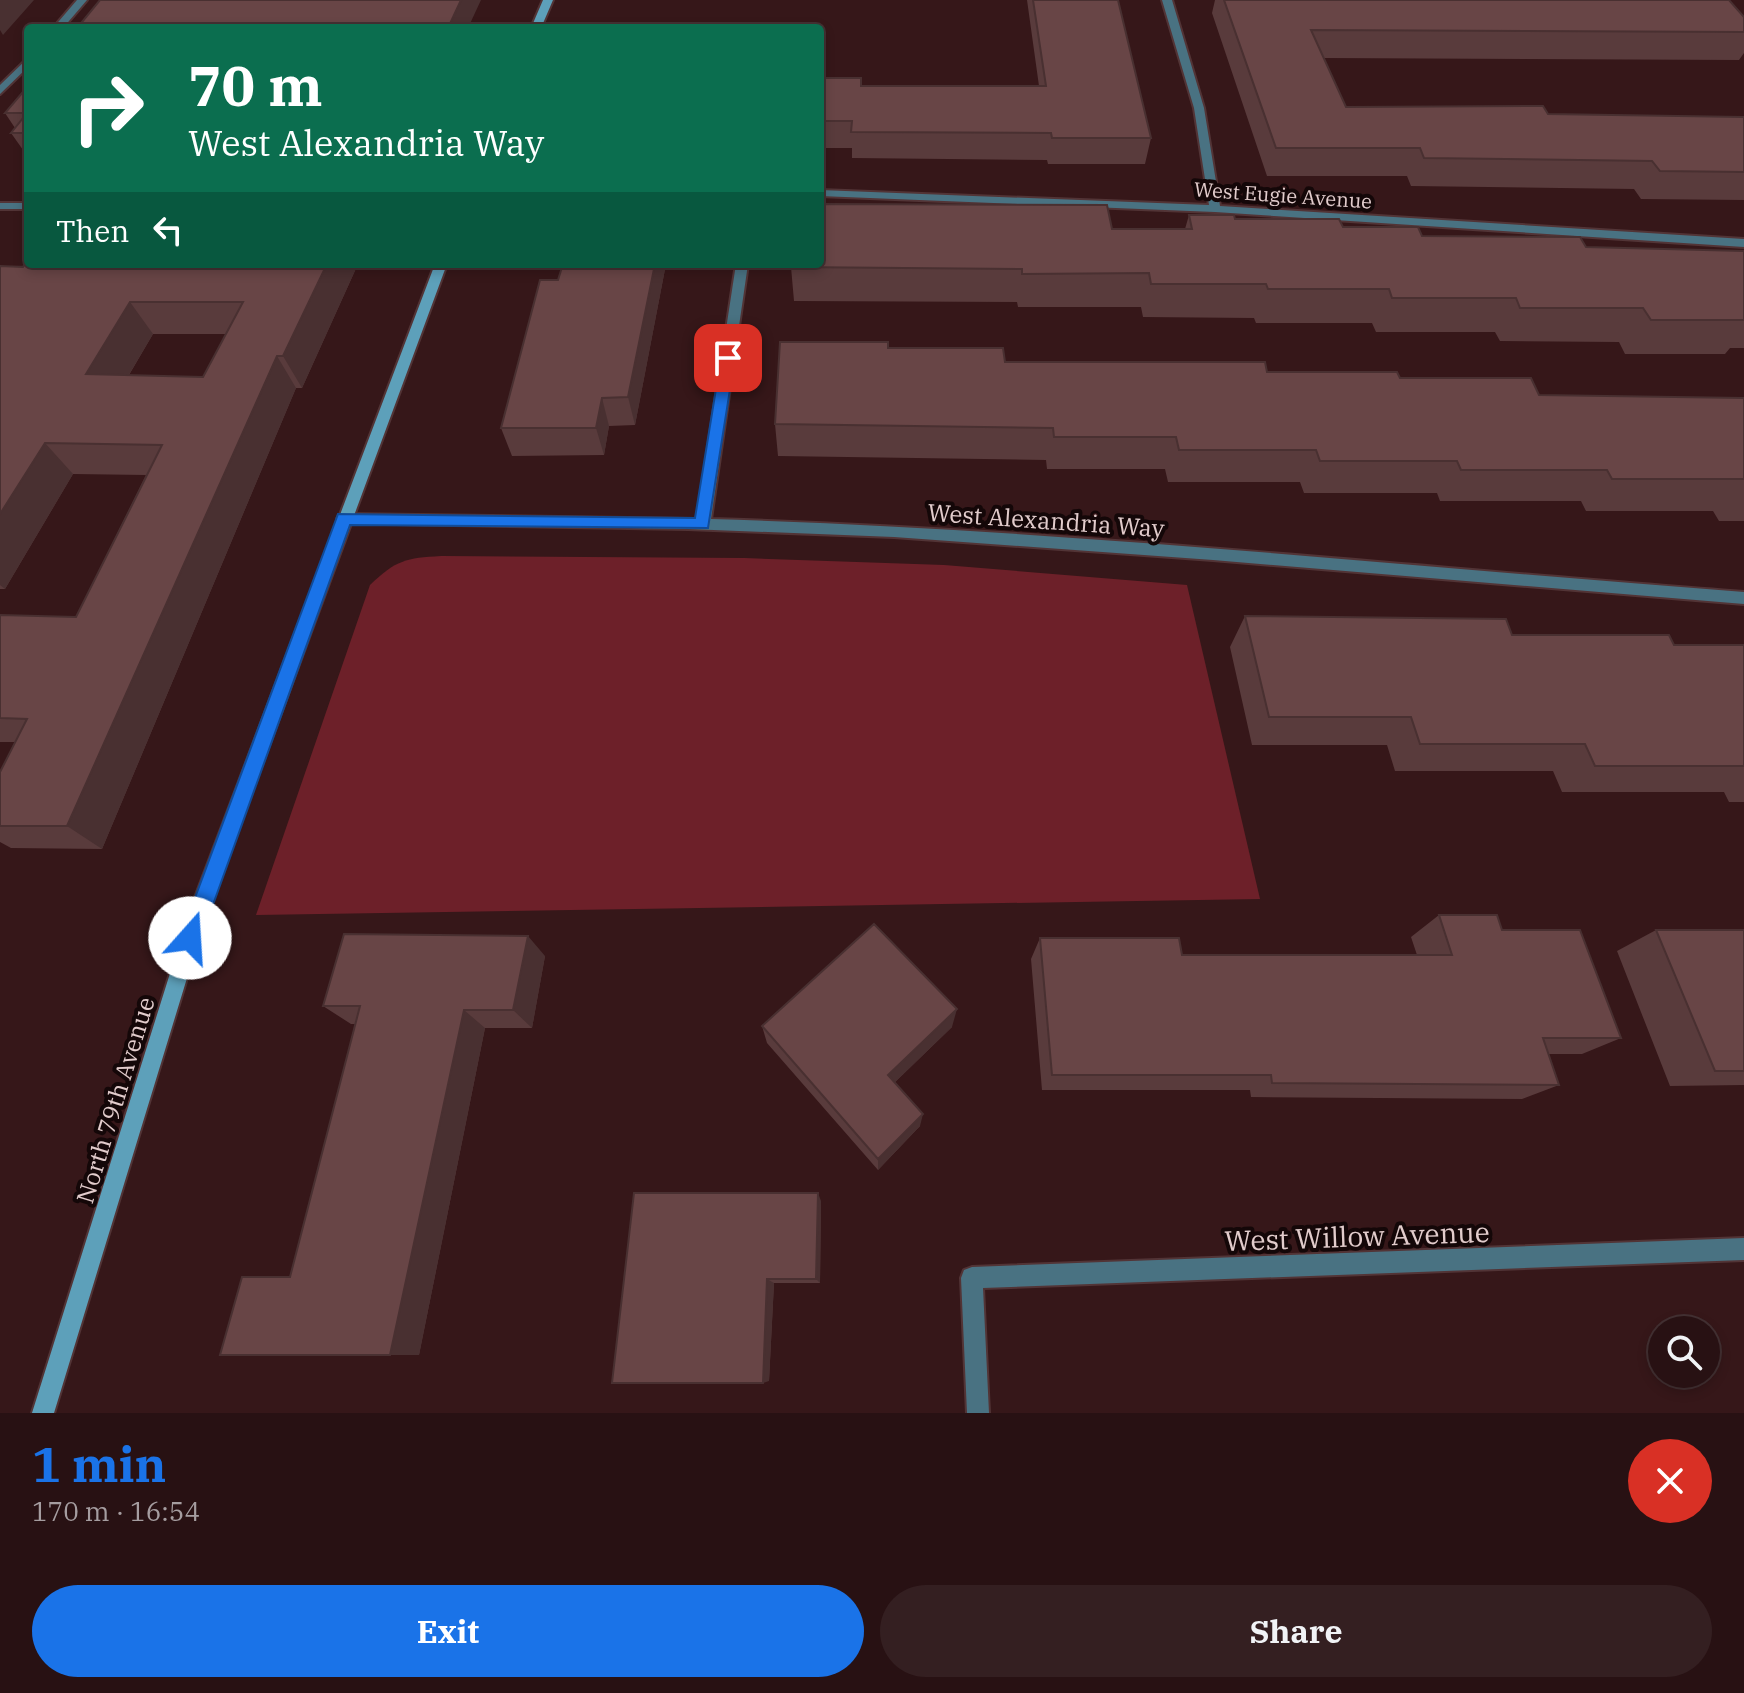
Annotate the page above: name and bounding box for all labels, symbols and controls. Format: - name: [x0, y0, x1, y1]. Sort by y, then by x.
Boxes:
- text: 70 m: [188, 49, 323, 121]
- icon: right: [56, 56, 160, 160]
- text: West Alexandria Way: [188, 119, 544, 166]
- street label: West Eugie Avenue: [1193, 175, 1373, 215]
- icon: left: [146, 208, 190, 252]
- text: Then: [56, 211, 130, 250]
- pin: [694, 324, 762, 392]
- icon: arrive: [706, 336, 750, 380]
- street label: West Alexandria Way: [926, 496, 1166, 544]
- position arrow: [148, 896, 232, 980]
- street label: North 79th Avenue: [68, 993, 162, 1207]
- street label: West Willow Avenue: [1224, 1213, 1490, 1259]
- map controls: [1648, 1316, 1720, 1388]
- button: search: [1648, 1316, 1720, 1388]
- text: 1 min: [32, 1433, 166, 1495]
- button: close: [1628, 1439, 1712, 1523]
- text: 170 m · 16:54: [32, 1494, 200, 1528]
- button: Exit: [32, 1585, 864, 1677]
- button: Share: [880, 1585, 1712, 1677]

